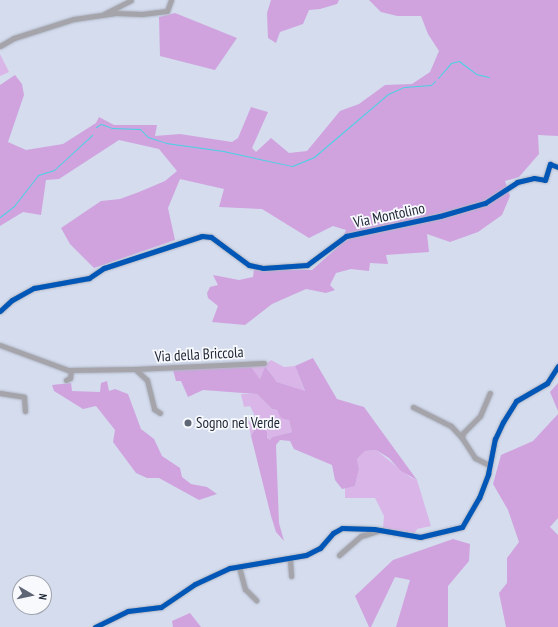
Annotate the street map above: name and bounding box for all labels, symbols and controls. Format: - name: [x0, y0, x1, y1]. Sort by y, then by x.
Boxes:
- street label: Via Montolino: [352, 199, 426, 231]
- street label: Via della Briccola: [154, 343, 244, 365]
- place label: Sogno nel Verde: [196, 414, 280, 432]
- marker: Sogno nel Verde: [183, 418, 193, 428]
- north arrow: [12, 575, 52, 615]
- text: N: [35, 593, 50, 601]

